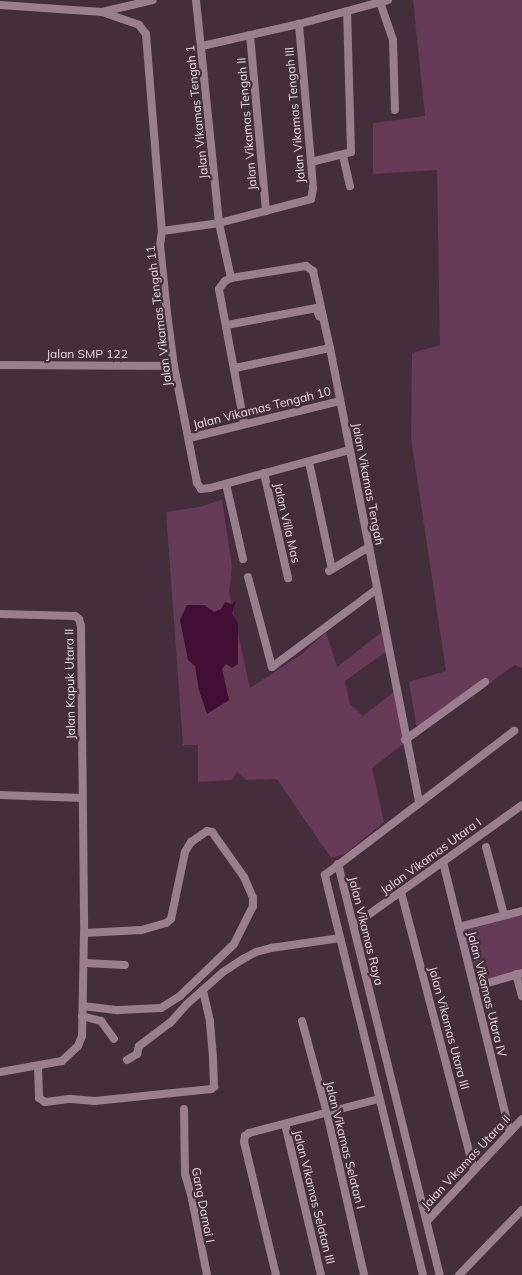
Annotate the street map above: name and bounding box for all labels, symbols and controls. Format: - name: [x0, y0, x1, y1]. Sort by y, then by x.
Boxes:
- street label: Jalan Vikamas Tengah 1: [183, 44, 211, 180]
- street label: Jalan Vikamas Tengah III: [282, 46, 308, 184]
- street label: Jalan Vikamas Tengah II: [234, 57, 260, 191]
- street label: Jalan Vikamas Tengah 11: [143, 245, 175, 387]
- street label: Jalan SMP 122: [46, 347, 128, 361]
- street label: Jalan Vikamas Tengah 10: [192, 384, 332, 432]
- street label: Jalan Vikamas Tengah: [349, 422, 387, 546]
- street label: Jalan Villa Mas: [271, 481, 303, 565]
- street label: Jalan Kapuk Utara II: [62, 629, 78, 739]
- street label: Jalan Vikamas Utara I: [378, 815, 484, 897]
- street label: Jalan Vikamas Raya: [346, 875, 386, 987]
- street label: Jalan Vikamas Utara IV: [464, 930, 510, 1058]
- street label: Jalan Vikamas Utara III: [426, 965, 472, 1091]
- street label: Jalan Vikamas Selatan I: [322, 1079, 368, 1211]
- street label: Jalan Vikamas Utara II: [419, 1112, 513, 1212]
- street label: Jalan Vikamas Selatan III: [290, 1128, 338, 1266]
- street label: Gang Damai I: [189, 1166, 217, 1244]

